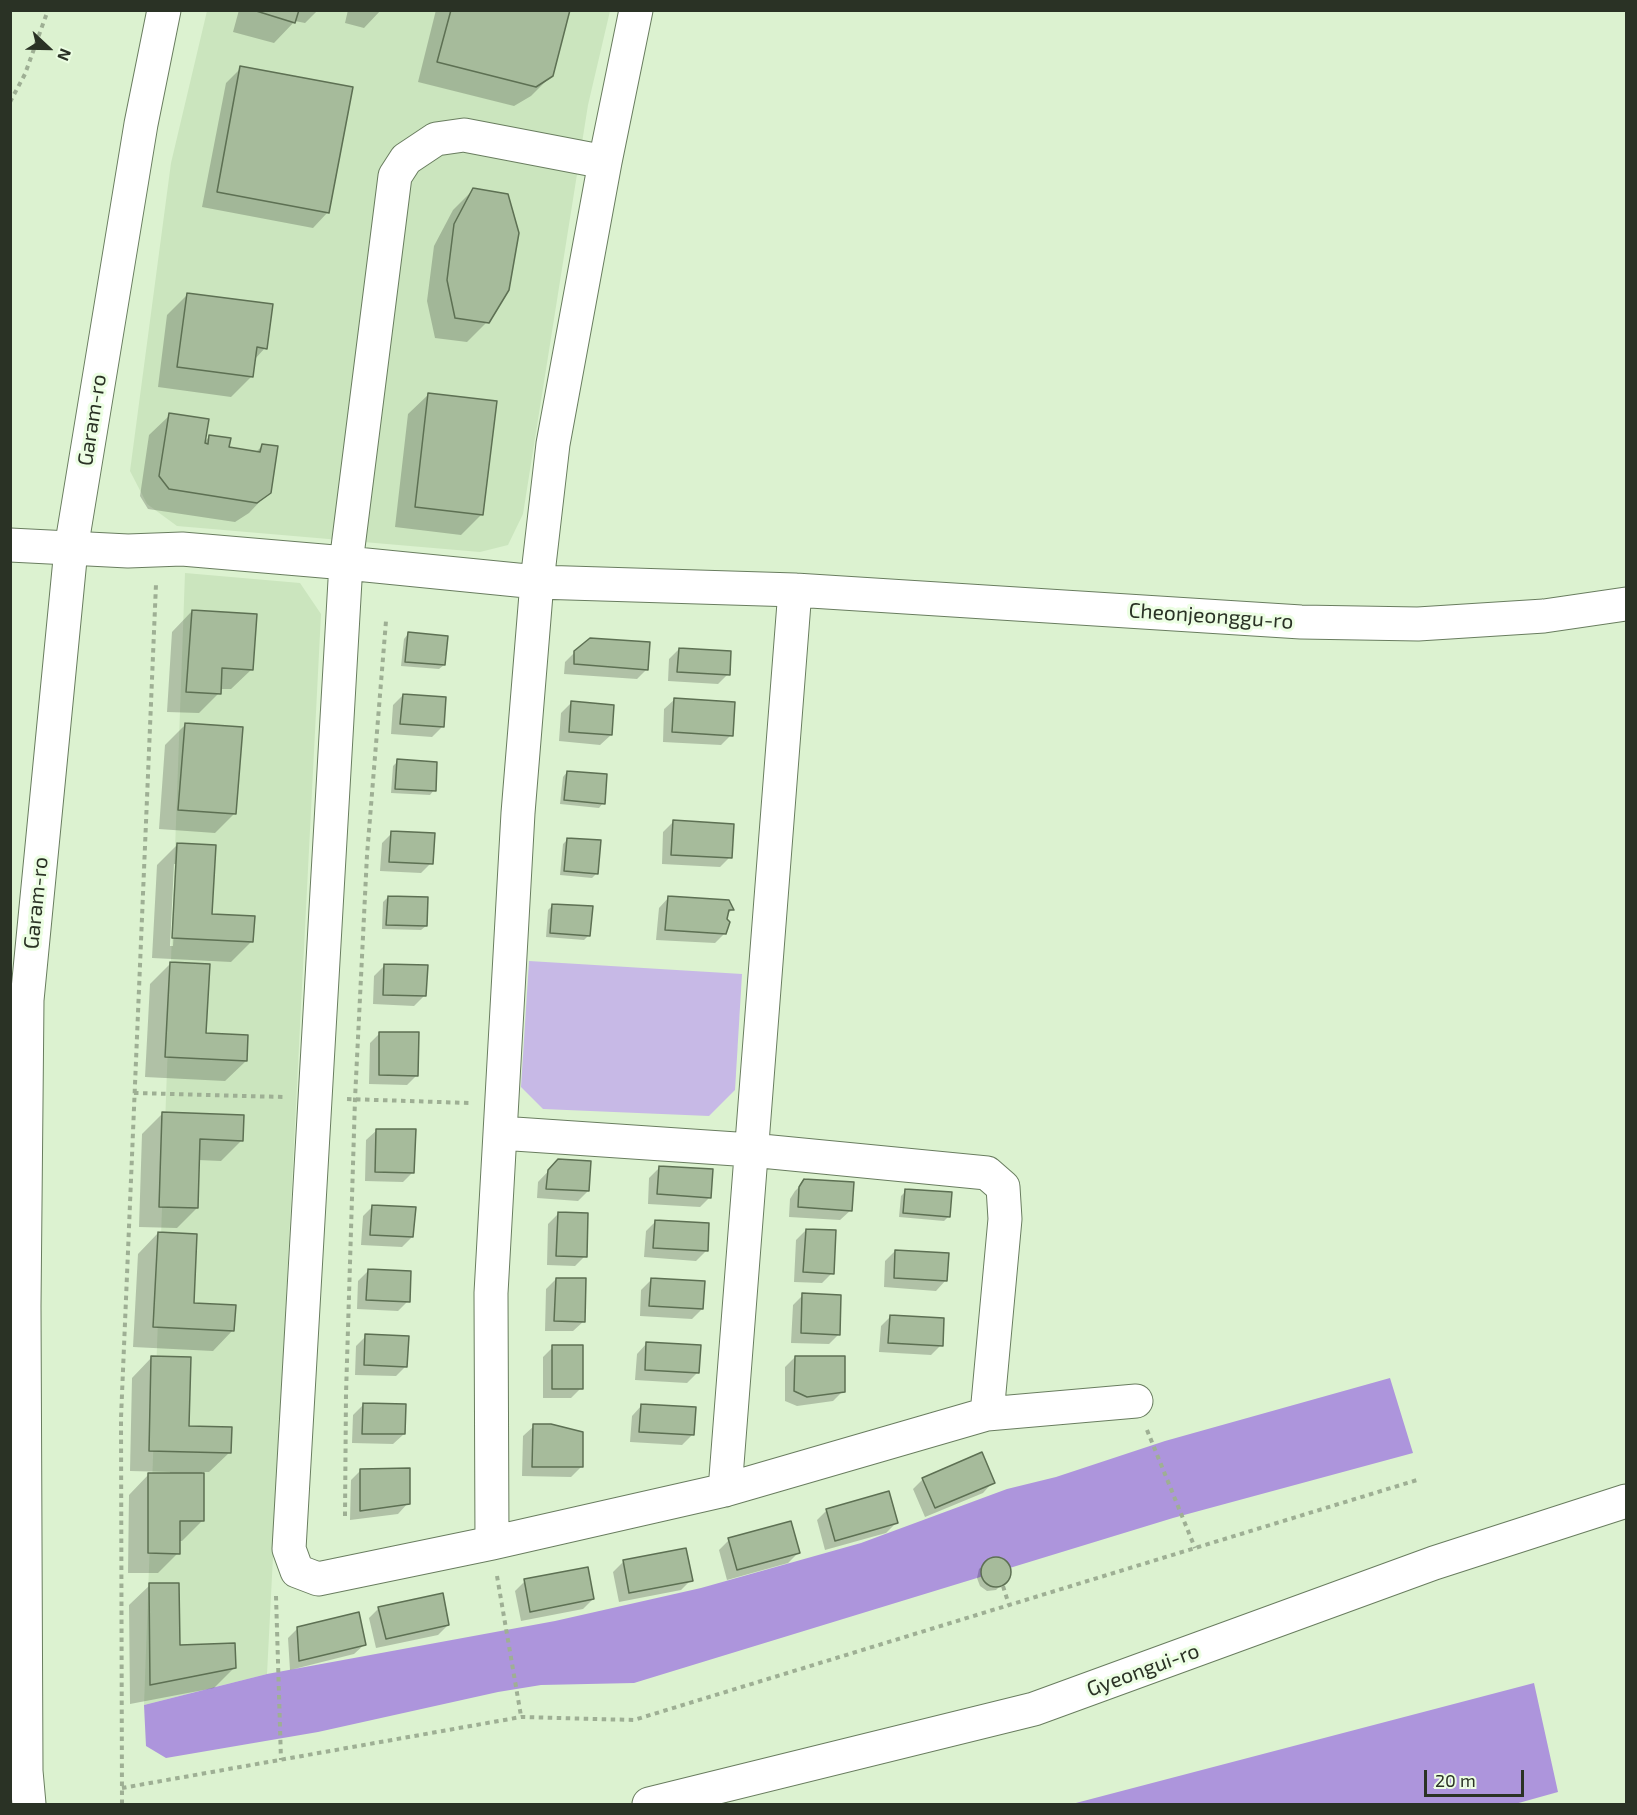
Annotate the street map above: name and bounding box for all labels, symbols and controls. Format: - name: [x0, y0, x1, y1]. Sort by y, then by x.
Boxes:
- north arrow: [18, 18, 78, 78]
- text: N: [54, 46, 76, 64]
- street label: Garam-ro: [72, 372, 112, 468]
- street label: Cheonjeonggu-ro: [1128, 598, 1294, 634]
- street label: Garam-ro: [19, 856, 53, 950]
- street label: Gyeongui-ro: [1083, 1638, 1203, 1702]
- scale bar: [1427, 1758, 1528, 1796]
- text: 20 m: [1435, 1769, 1476, 1791]

